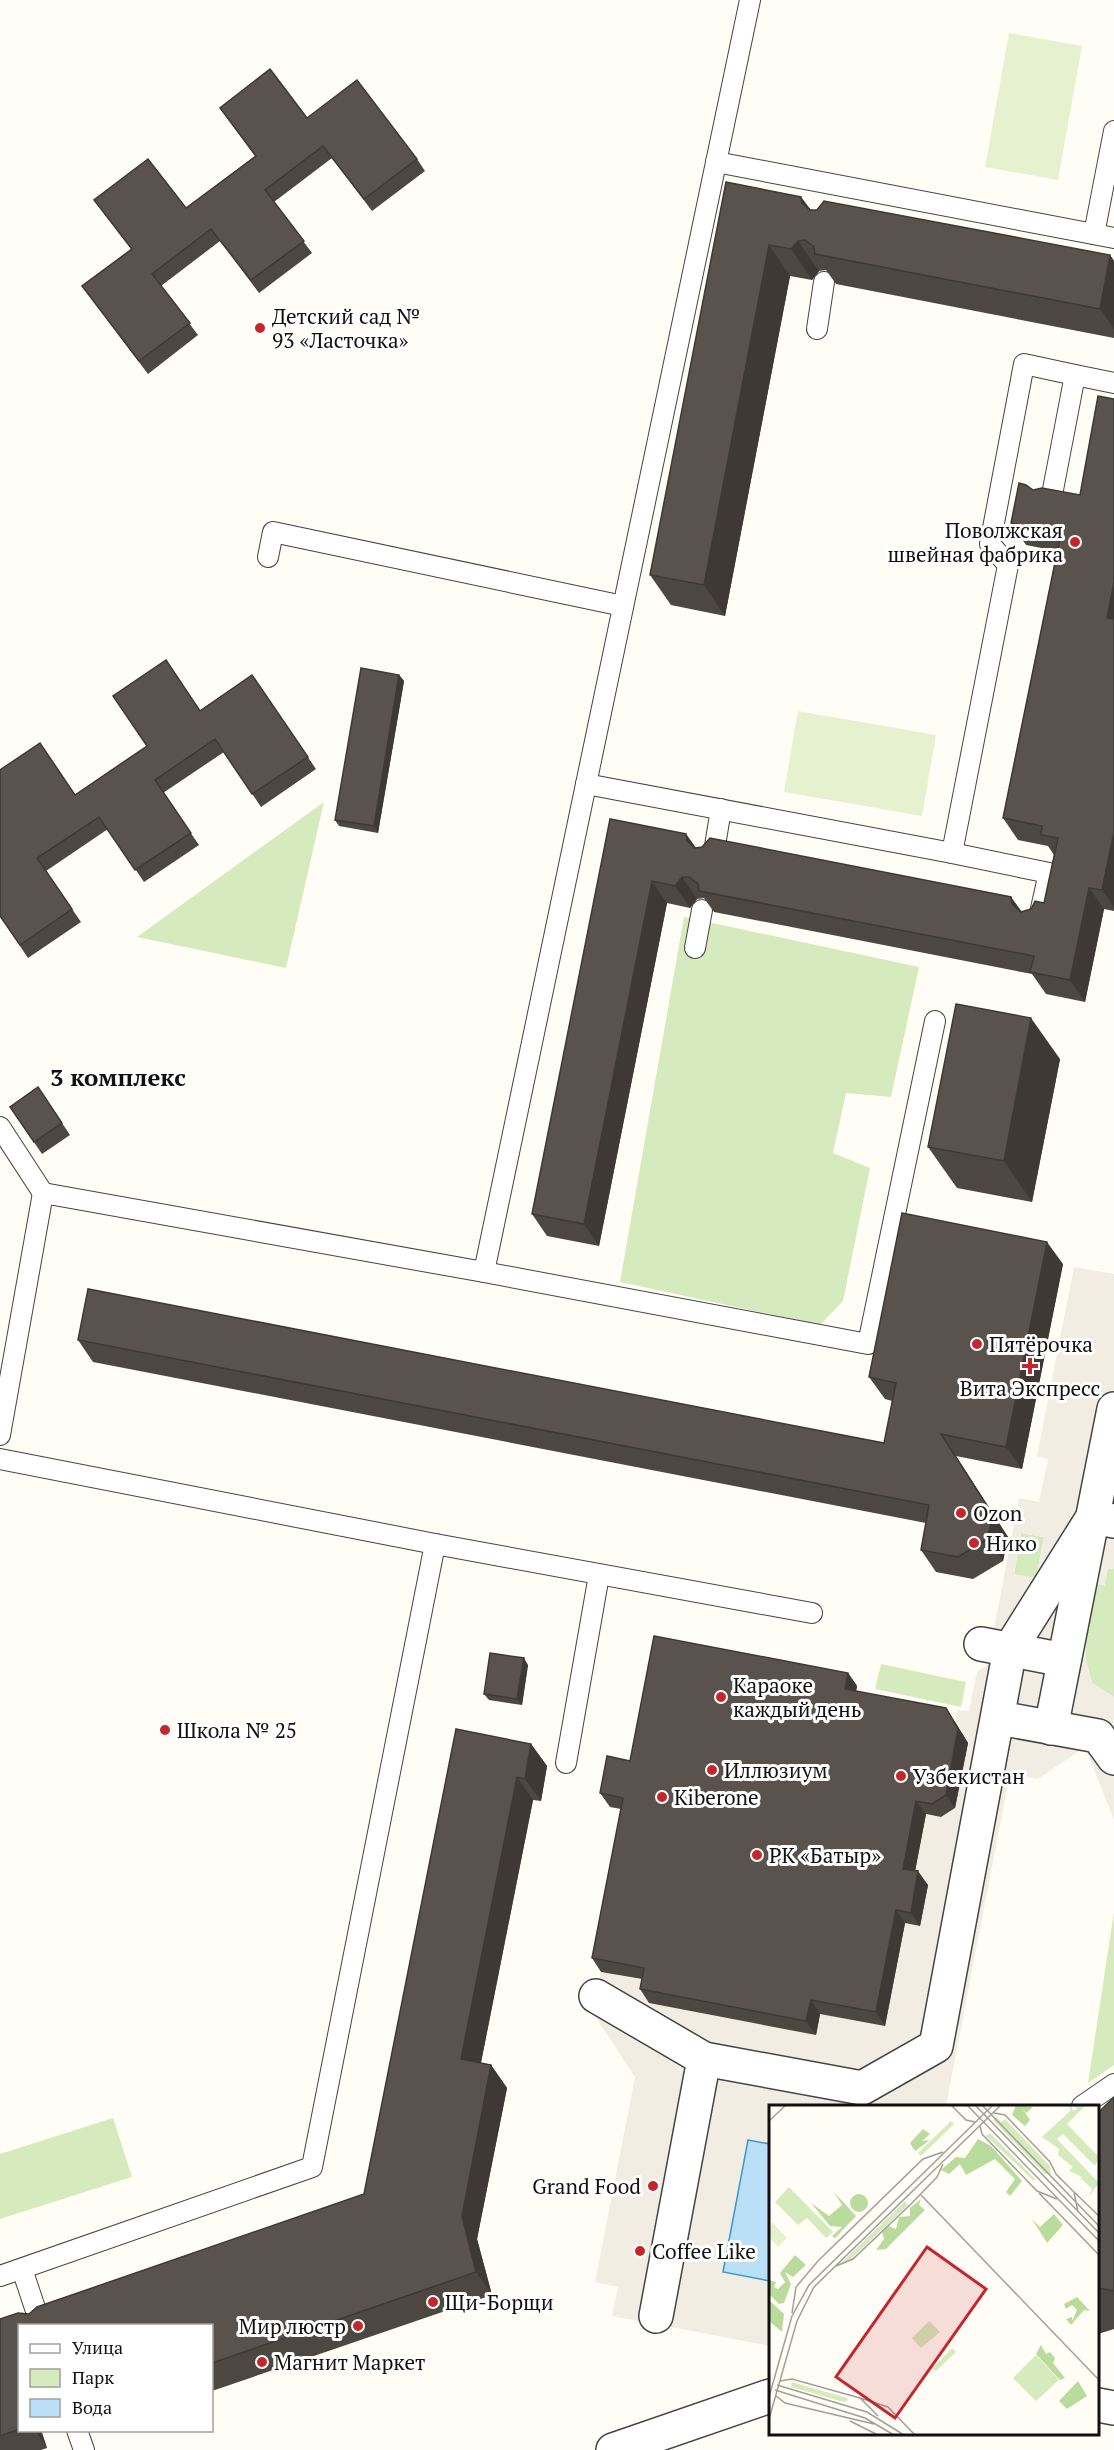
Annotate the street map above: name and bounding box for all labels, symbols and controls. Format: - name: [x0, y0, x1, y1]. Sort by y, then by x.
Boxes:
- place label: Детский сад № 93 «Ласточка»: [272, 302, 420, 354]
- marker: Детский сад № 93 «Ласточка»: [253, 321, 267, 335]
- place label: Поволжская швейная фабрика: [887, 516, 1063, 568]
- marker: Поволжская швейная фабрика: [1068, 535, 1082, 549]
- district label: 3 комплекс: [50, 1061, 186, 1093]
- place label: Пятёрочка: [989, 1330, 1093, 1358]
- marker: Пятёрочка: [970, 1337, 984, 1351]
- marker: Вита Экспресс: [1023, 1359, 1037, 1373]
- place label: Вита Экспресс: [960, 1374, 1100, 1402]
- place label: Ozon: [973, 1499, 1023, 1527]
- marker: Ozon: [954, 1506, 968, 1520]
- place label: Нико: [986, 1529, 1037, 1557]
- marker: Нико: [967, 1536, 981, 1550]
- place label: Караоке каждый день: [733, 1671, 862, 1723]
- marker: Караоке каждый день: [714, 1690, 728, 1704]
- place label: Школа № 25: [177, 1716, 297, 1744]
- marker: Школа № 25: [158, 1723, 172, 1737]
- place label: Иллюзиум: [724, 1756, 828, 1784]
- place label: Узбекистан: [913, 1762, 1025, 1790]
- marker: Иллюзиум: [705, 1763, 719, 1777]
- marker: Узбекистан: [894, 1769, 908, 1783]
- place label: Kiberone: [674, 1783, 759, 1811]
- marker: Kiberone: [655, 1790, 669, 1804]
- place label: РК «Батыр»: [769, 1841, 881, 1869]
- marker: РК «Батыр»: [750, 1848, 764, 1862]
- inset map: [769, 2105, 1099, 2435]
- place label: Grand Food: [532, 2172, 641, 2200]
- marker: Grand Food: [646, 2179, 660, 2193]
- place label: Coffee Like: [652, 2237, 756, 2265]
- marker: Coffee Like: [633, 2244, 647, 2258]
- place label: Щи-Борщи: [445, 2288, 554, 2316]
- marker: Щи-Борщи: [426, 2295, 440, 2309]
- place label: Мир люстр: [239, 2312, 346, 2340]
- marker: Мир люстр: [351, 2319, 365, 2333]
- legend: [18, 2324, 213, 2432]
- text: Улица: [72, 2335, 123, 2359]
- place label: Магнит Маркет: [274, 2348, 425, 2376]
- marker: Магнит Маркет: [255, 2355, 269, 2369]
- text: Парк: [72, 2365, 114, 2389]
- text: Вода: [72, 2395, 112, 2419]

